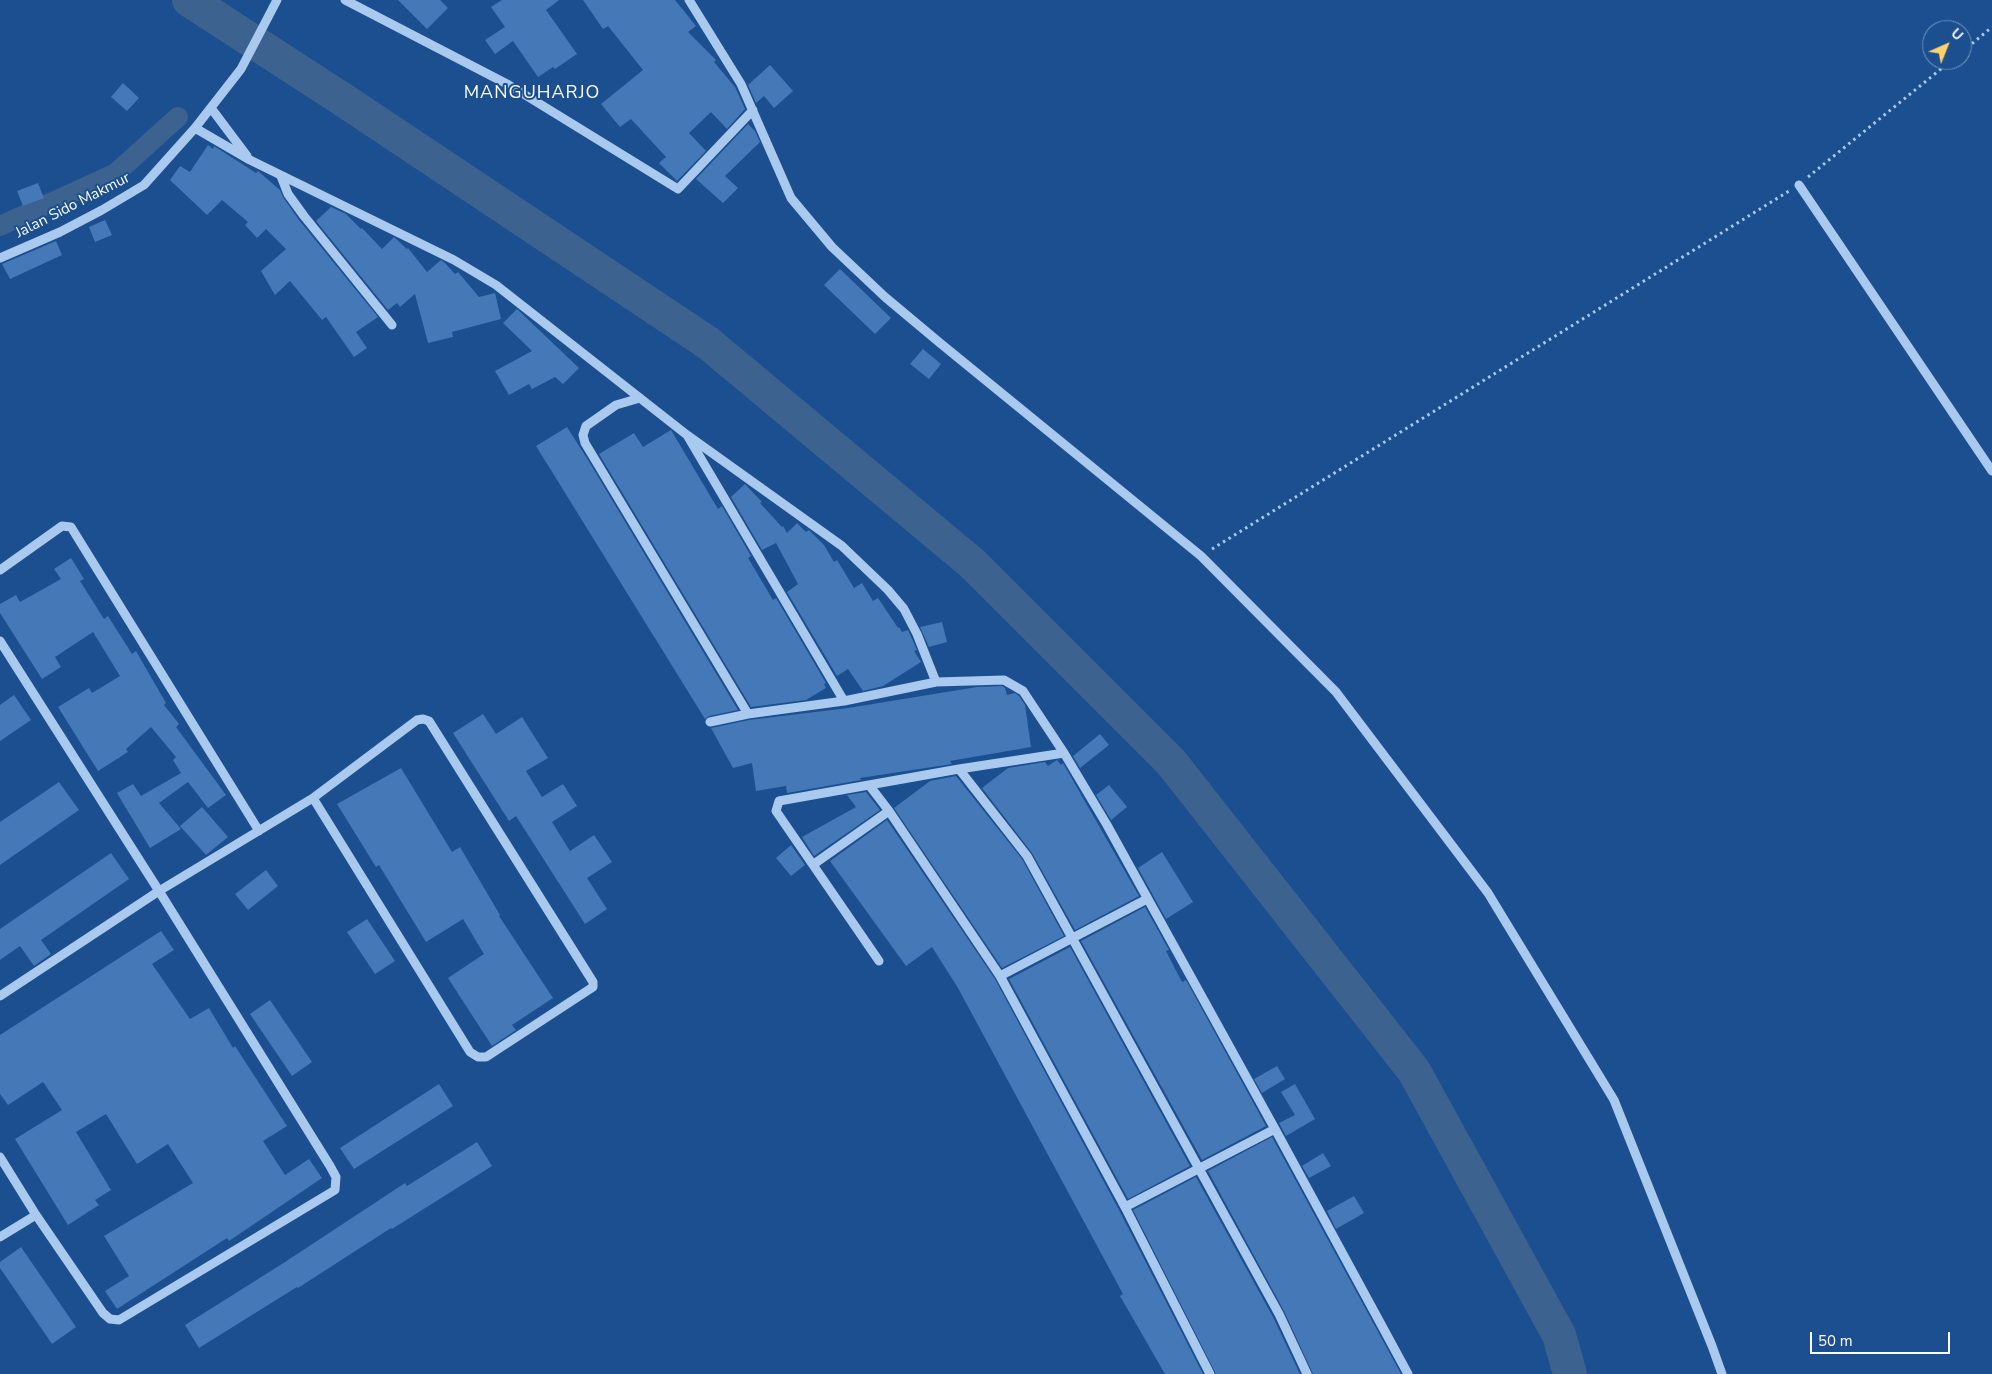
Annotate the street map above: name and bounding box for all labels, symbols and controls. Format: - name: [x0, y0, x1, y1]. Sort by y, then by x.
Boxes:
- north arrow: [1922, 20, 1972, 70]
- text: U: [1947, 24, 1967, 45]
- district label: MANGUHARJO: [462, 83, 602, 105]
- street label: Jalan Sido Makmur: [13, 169, 133, 243]
- scale bar: [1812, 1322, 1952, 1354]
- text: 50 m: [1818, 1331, 1853, 1351]

